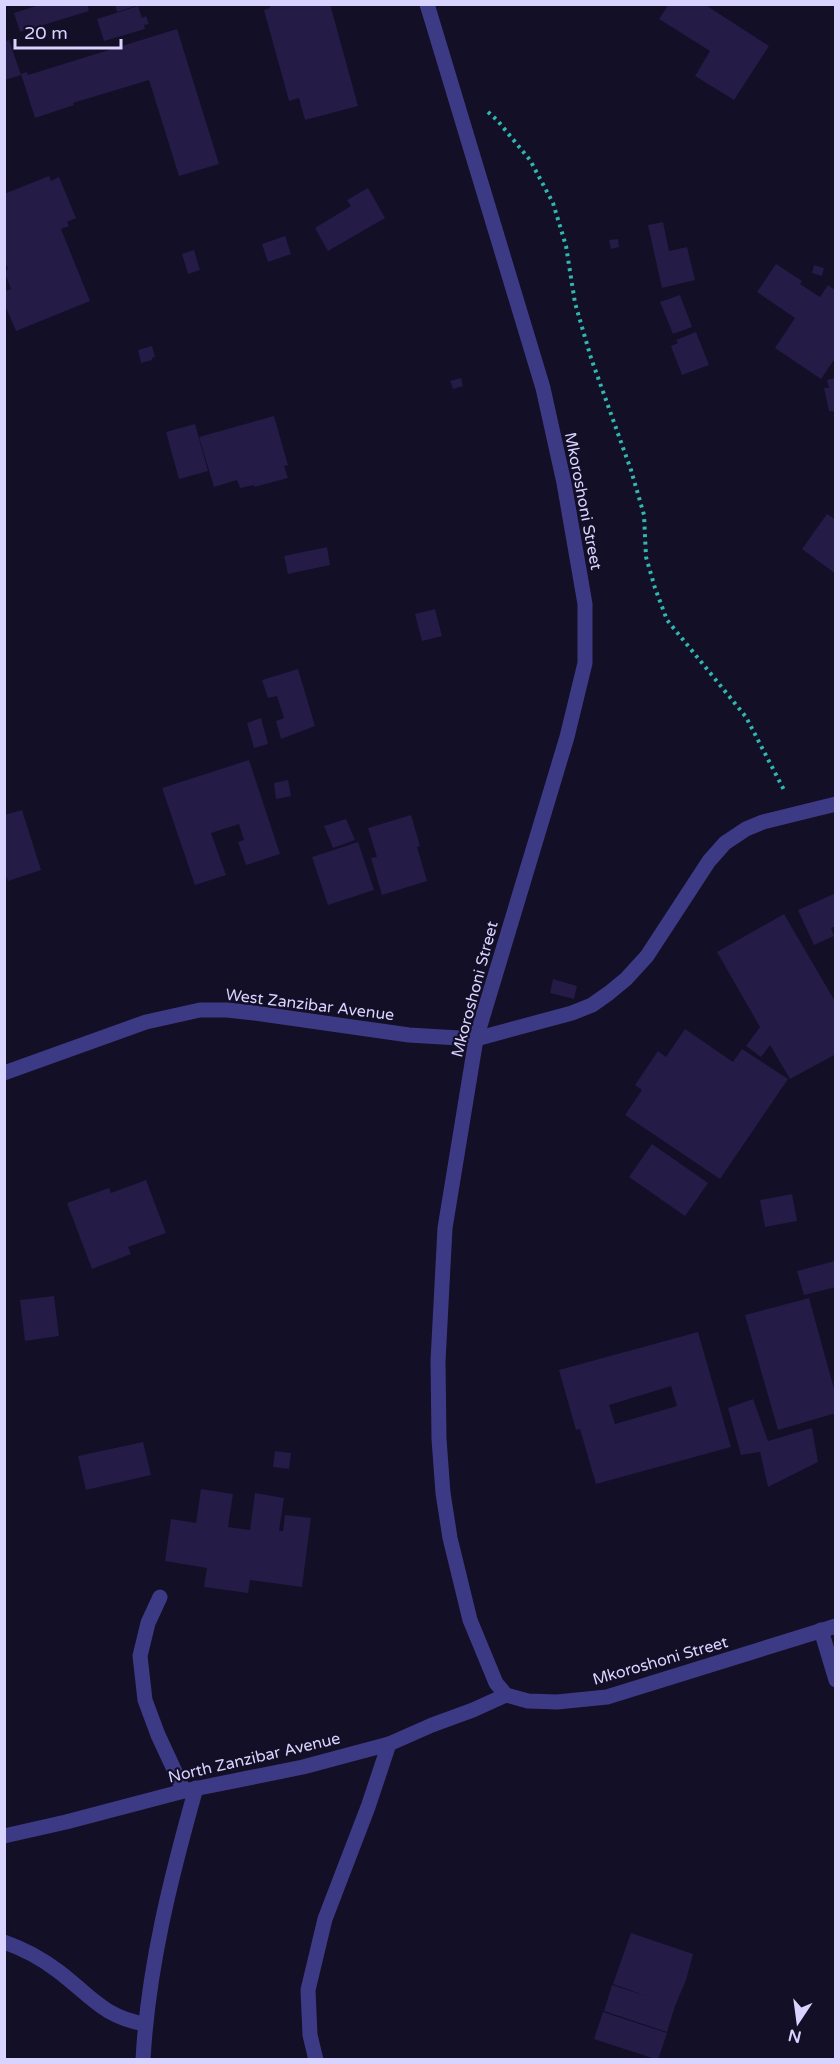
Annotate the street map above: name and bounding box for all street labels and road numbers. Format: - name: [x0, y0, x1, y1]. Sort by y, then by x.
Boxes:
- street label: Mkoroshoni Street: [560, 431, 606, 572]
- street label: Mkoroshoni Street: [447, 919, 503, 1059]
- street label: West Zanzibar Avenue: [224, 985, 395, 1025]
- street label: Mkoroshoni Street: [590, 1632, 730, 1690]
- street label: North Zanzibar Avenue: [166, 1728, 342, 1788]

